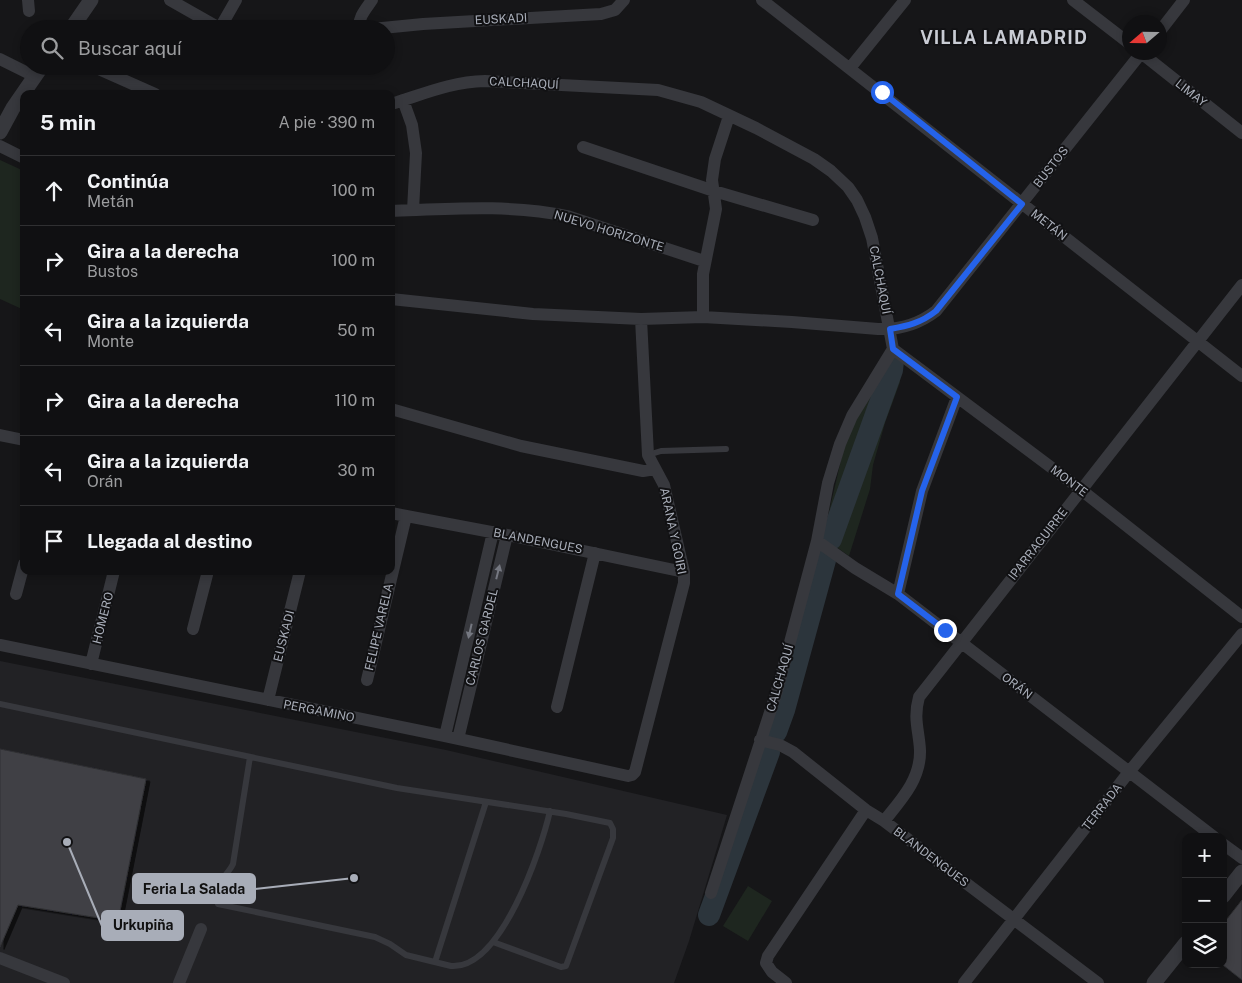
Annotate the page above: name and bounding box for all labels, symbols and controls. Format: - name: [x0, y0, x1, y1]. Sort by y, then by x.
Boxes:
- street label: EUSKADI: [474, 11, 528, 27]
- north arrow: [1122, 15, 1167, 60]
- search box: [20, 20, 395, 75]
- district label: VILLA LAMADRID: [920, 27, 1088, 48]
- icon: search: [38, 34, 66, 62]
- text: Buscar aquí: [78, 37, 182, 59]
- street label: CALCHAQUÍ: [489, 74, 560, 92]
- street label: LIMAY: [1173, 76, 1210, 110]
- route start: [871, 81, 894, 104]
- text: 5 min: [40, 110, 96, 135]
- text: A pie · 390 m: [279, 113, 375, 132]
- street label: BUSTOS: [1031, 144, 1071, 190]
- text: Continúa: [87, 170, 169, 192]
- icon: ahead: [40, 177, 68, 205]
- text: 100 m: [331, 181, 375, 200]
- text: Metán: [87, 192, 134, 211]
- street label: METÁN: [1028, 207, 1070, 243]
- street label: NUEVO HORIZONTE: [552, 208, 666, 254]
- text: Gira a la derecha: [87, 240, 239, 262]
- street label: CALCHAQUÍ: [867, 245, 894, 316]
- icon: right: [40, 247, 68, 275]
- text: 100 m: [331, 251, 375, 270]
- text: Bustos: [87, 262, 138, 281]
- text: Gira a la izquierda: [87, 310, 249, 332]
- icon: left: [40, 317, 68, 345]
- text: 50 m: [337, 321, 375, 340]
- text: Monte: [87, 332, 134, 351]
- icon: right: [40, 387, 68, 415]
- text: Gira a la derecha: [87, 390, 239, 412]
- text: 110 m: [334, 391, 375, 410]
- text: Gira a la izquierda: [87, 450, 249, 472]
- icon: left: [40, 457, 68, 485]
- text: 30 m: [338, 461, 375, 480]
- street label: MONTE: [1048, 462, 1090, 500]
- text: Orán: [87, 472, 123, 491]
- street label: ARANA Y GOIRI: [657, 486, 689, 576]
- street label: IPARRAGUIRRE: [1006, 505, 1070, 583]
- street label: BLANDENGUES: [492, 526, 584, 556]
- icon: arrive: [40, 527, 68, 555]
- text: Llegada al destino: [87, 530, 252, 552]
- one-way arrow: [494, 565, 502, 580]
- street label: FELIPE VARELA: [362, 582, 396, 672]
- street label: CARLOS GARDEL: [463, 587, 501, 687]
- street label: HOMERO: [90, 590, 116, 645]
- street label: EUSKADI: [271, 609, 297, 663]
- route end: [934, 619, 957, 642]
- one-way arrow: [466, 623, 474, 638]
- street label: CALCHAQUÍ: [764, 642, 796, 713]
- street label: ORÁN: [999, 670, 1035, 702]
- street label: PERGAMINO: [282, 697, 356, 725]
- street label: TERRADA: [1079, 780, 1125, 833]
- street label: BLANDENGUES: [891, 824, 971, 890]
- map controls: [1182, 833, 1227, 968]
- button: +: [1182, 833, 1227, 878]
- callout: Feria La Salada: [133, 874, 255, 903]
- button: −: [1182, 878, 1227, 923]
- text: Feria La Salada: [143, 881, 245, 897]
- callout: Urkupiña: [102, 911, 183, 940]
- text: Urkupiña: [113, 917, 173, 933]
- button: layers: [1182, 923, 1227, 968]

